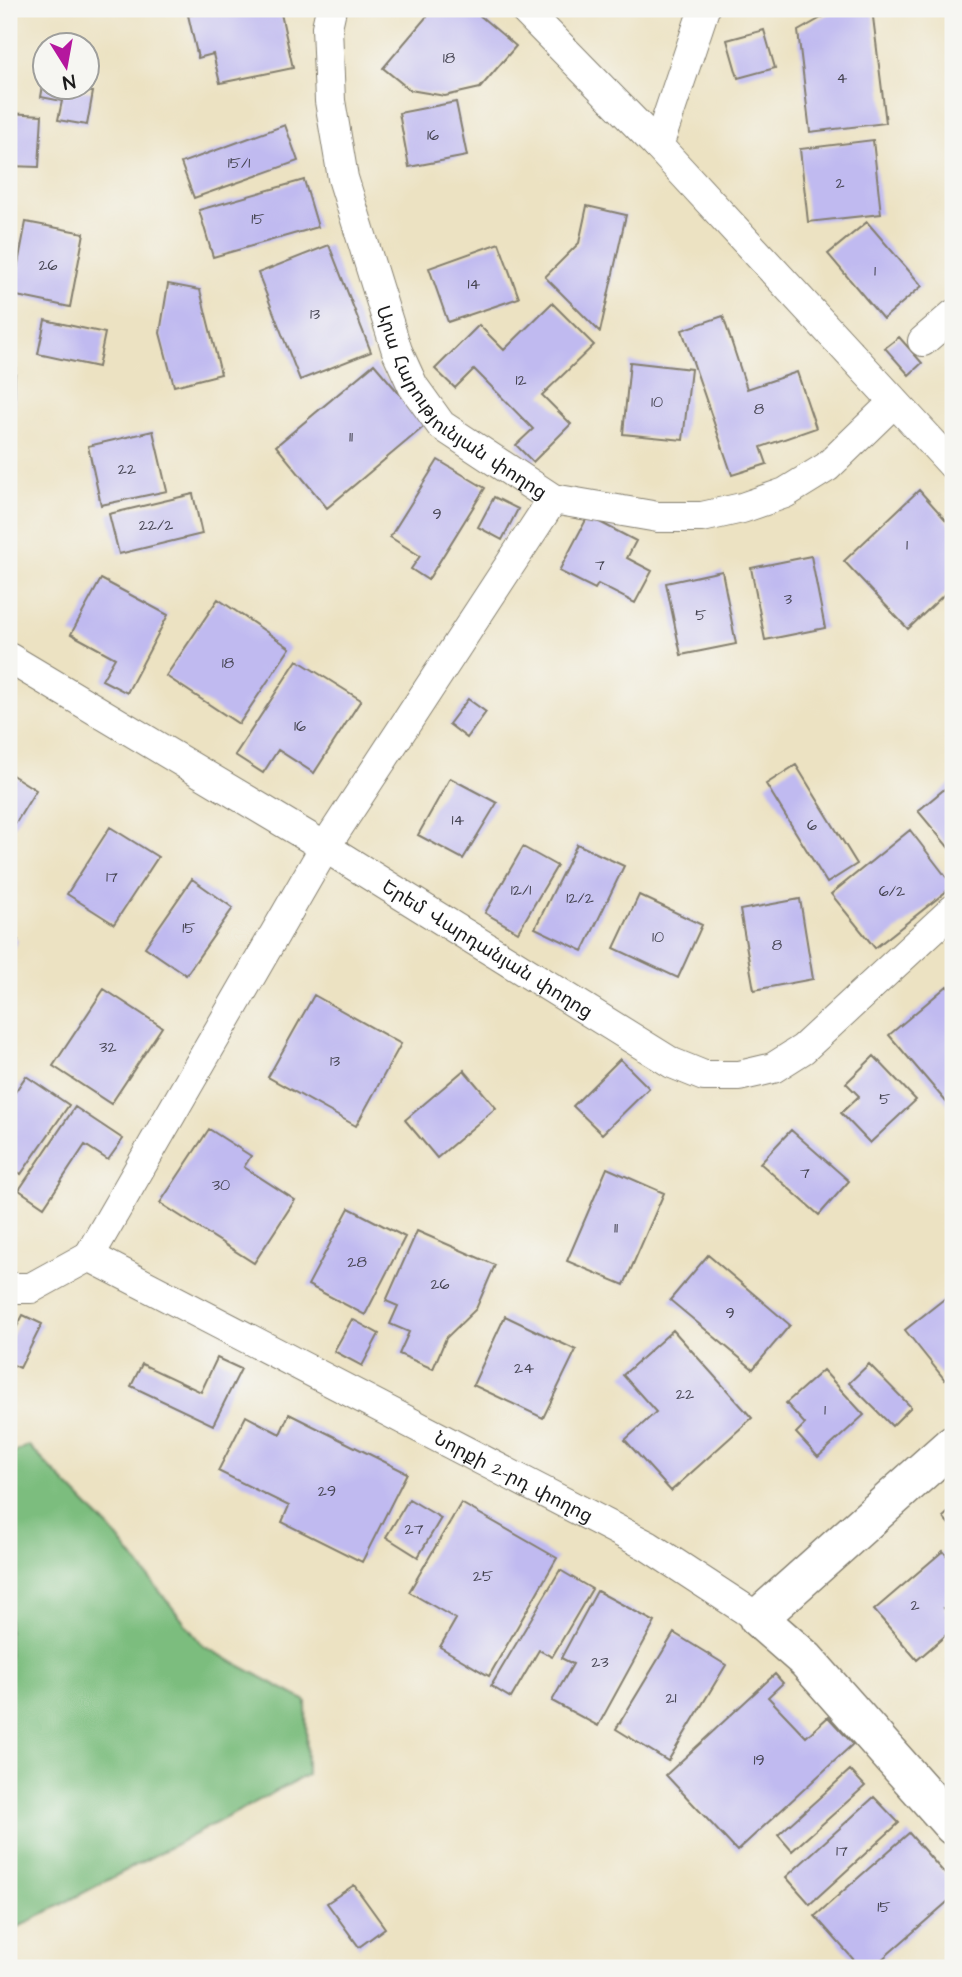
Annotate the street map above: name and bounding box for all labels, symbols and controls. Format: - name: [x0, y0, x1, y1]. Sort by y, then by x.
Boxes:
- north arrow: [32, 32, 102, 102]
- house number: 18: [443, 47, 455, 69]
- text: N: [60, 67, 77, 96]
- house number: 4: [837, 67, 848, 89]
- house number: 16: [427, 124, 439, 146]
- house number: 15/1: [228, 152, 250, 174]
- house number: 2: [835, 172, 845, 194]
- house number: 15: [251, 208, 265, 230]
- house number: 26: [38, 254, 58, 276]
- house number: 1: [874, 260, 876, 282]
- house number: 14: [468, 273, 481, 295]
- street label: Արա Հարությունյան փողոց: [369, 302, 552, 506]
- house number: 13: [310, 303, 320, 325]
- house number: 12: [515, 369, 527, 391]
- house number: 10: [651, 391, 663, 413]
- house number: 8: [754, 398, 764, 420]
- house number: 11: [349, 426, 353, 448]
- house number: 22: [118, 458, 136, 480]
- house number: 9: [432, 503, 442, 525]
- house number: 22/2: [139, 514, 173, 536]
- house number: 1: [906, 534, 908, 556]
- house number: 7: [595, 554, 605, 576]
- house number: 3: [784, 588, 792, 610]
- house number: 5: [695, 604, 707, 626]
- house number: 18: [222, 652, 234, 674]
- house number: 16: [294, 715, 306, 737]
- house number: 14: [452, 809, 465, 831]
- house number: 6: [807, 814, 817, 836]
- house number: 17: [106, 866, 118, 888]
- street label: Երեմ Վարդանյան փողոց: [376, 874, 598, 1026]
- house number: 12/1: [511, 879, 531, 901]
- house number: 6/2: [879, 880, 905, 902]
- house number: 12/2: [566, 887, 594, 909]
- house number: 15: [182, 917, 196, 939]
- house number: 10: [652, 926, 664, 948]
- house number: 8: [772, 934, 782, 956]
- house number: 32: [99, 1036, 117, 1058]
- house number: 13: [330, 1050, 340, 1072]
- house number: 5: [879, 1088, 891, 1110]
- house number: 7: [800, 1162, 810, 1184]
- house number: 30: [212, 1174, 230, 1196]
- house number: 11: [614, 1217, 618, 1239]
- house number: 28: [347, 1251, 367, 1273]
- house number: 26: [430, 1273, 450, 1295]
- house number: 9: [725, 1302, 735, 1324]
- house number: 24: [514, 1357, 534, 1379]
- house number: 22: [676, 1383, 694, 1405]
- house number: 1: [824, 1399, 826, 1421]
- street label: Նորքի 2-րդ փողոց: [429, 1425, 597, 1530]
- house number: 29: [318, 1480, 336, 1502]
- house number: 27: [405, 1518, 424, 1540]
- house number: 25: [473, 1565, 494, 1587]
- house number: 2: [910, 1594, 920, 1616]
- house number: 23: [591, 1651, 609, 1673]
- house number: 21: [665, 1687, 677, 1709]
- house number: 19: [753, 1749, 765, 1771]
- house number: 17: [836, 1840, 848, 1862]
- house number: 15: [877, 1896, 891, 1918]

